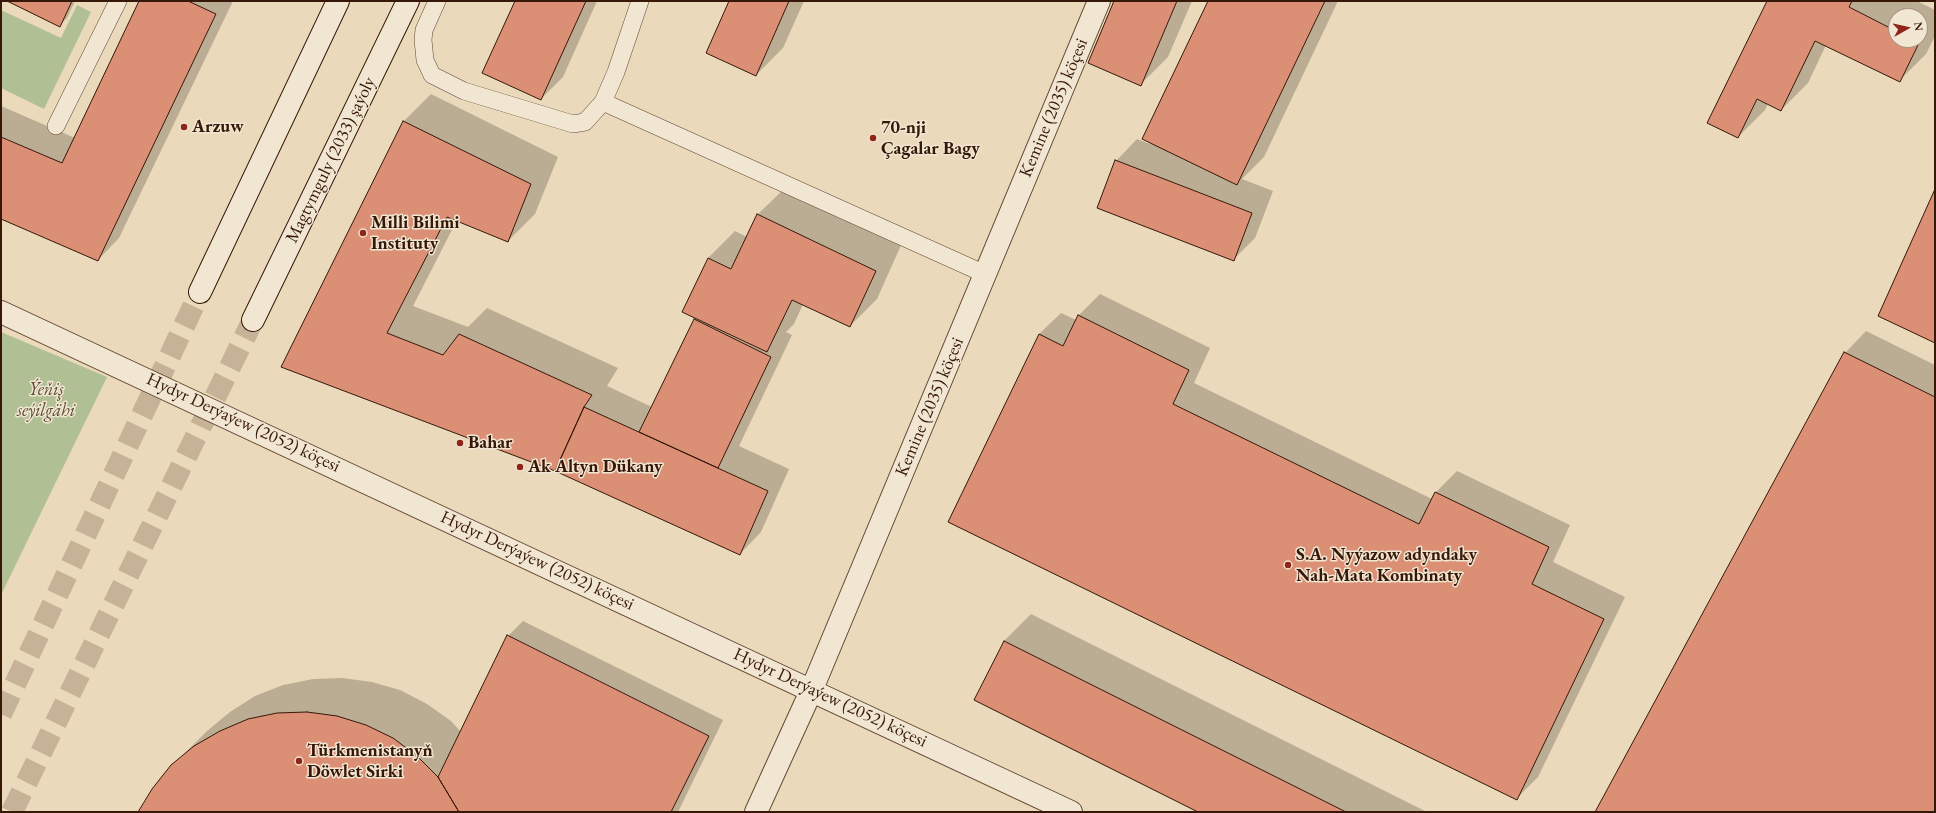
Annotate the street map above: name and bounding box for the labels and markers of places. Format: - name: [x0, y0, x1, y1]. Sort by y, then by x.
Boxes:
- place label: Arzuw: [192, 116, 244, 138]
- place label: 70-nji Çagalar Bagy: [881, 117, 980, 160]
- marker: Arzuw: [179, 122, 189, 132]
- marker: 70-nji Çagalar Bagy: [868, 133, 878, 143]
- place label: Milli Bilimi Instituty: [371, 212, 460, 254]
- marker: Milli Bilimi Instituty: [358, 228, 368, 238]
- place label: Bahar: [468, 432, 513, 454]
- marker: Bahar: [455, 438, 465, 448]
- place label: Ak Altyn Dükany: [528, 456, 662, 478]
- marker: Ak Altyn Dükany: [515, 462, 525, 472]
- place label: S.A. Nyýazow adyndaky Nah-Mata Kombinaty: [1296, 544, 1477, 586]
- marker: S.A. Nyýazow adyndaky Nah-Mata Kombinaty: [1283, 560, 1293, 570]
- place label: Türkmenistanyň Döwlet Sirki: [307, 740, 433, 782]
- marker: Türkmenistanyň Döwlet Sirki: [294, 756, 304, 766]

